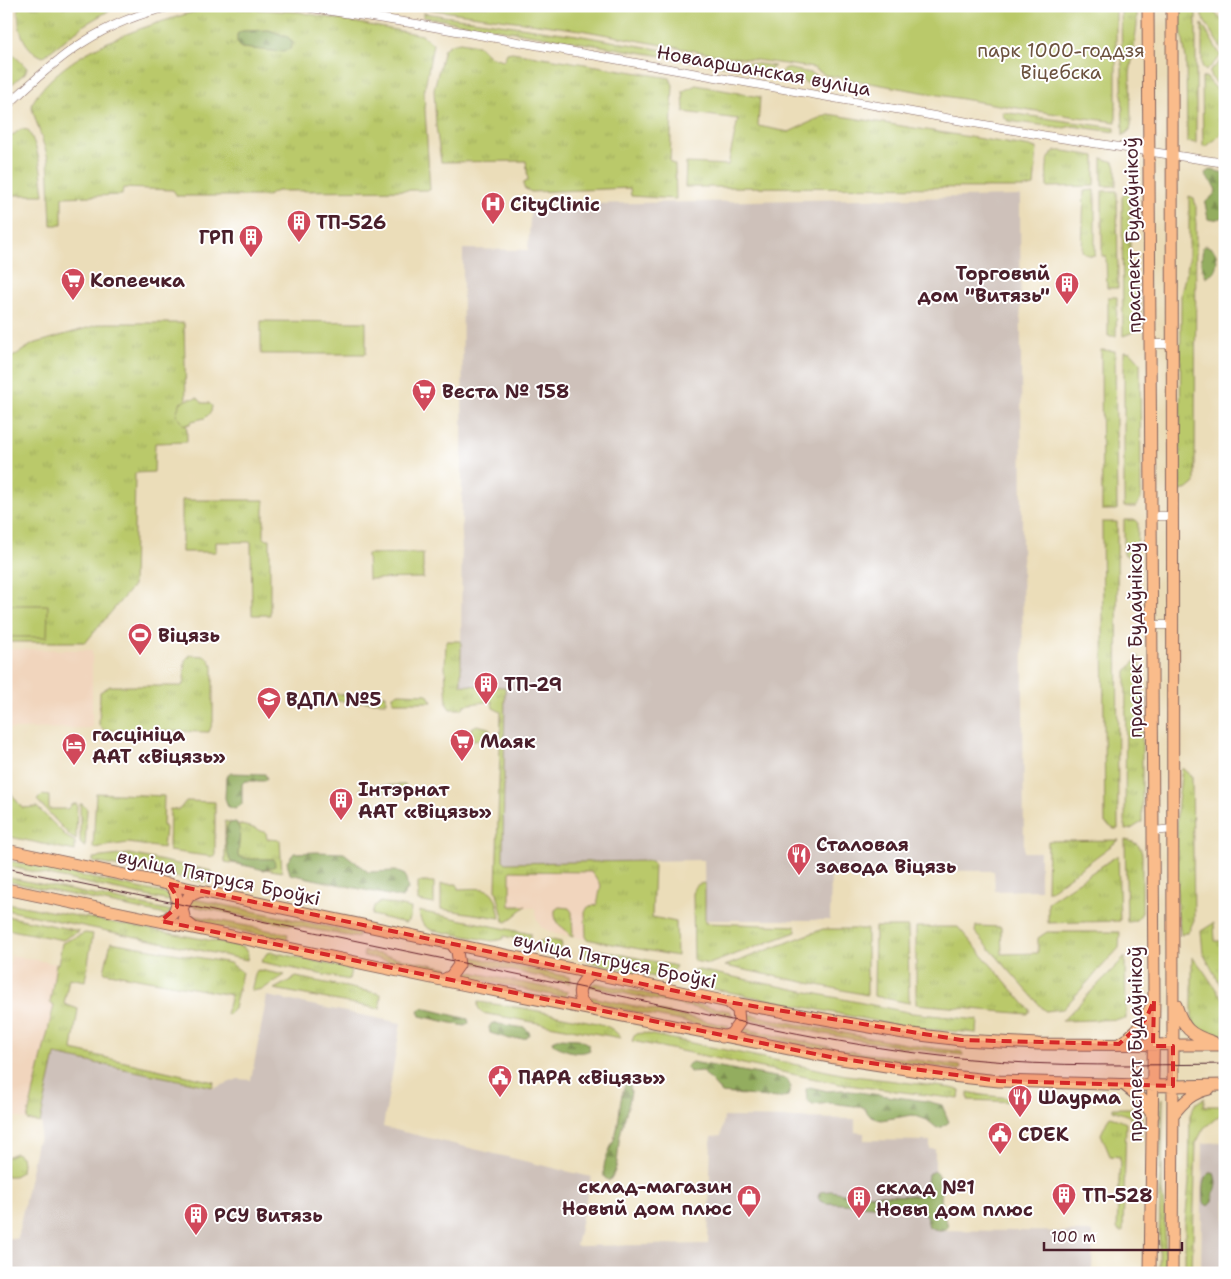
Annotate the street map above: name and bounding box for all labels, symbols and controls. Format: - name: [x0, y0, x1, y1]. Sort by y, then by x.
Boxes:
- park label: парк 1000-годдзя Віцебска: [977, 38, 1145, 85]
- street label: Новааршанская вуліца: [655, 39, 873, 102]
- street label: праспект Будаўнікоў: [1118, 137, 1147, 333]
- hospital icon: CityClinic: [480, 191, 506, 225]
- place label: CityClinic: [510, 192, 600, 217]
- building icon: ТП-526: [286, 209, 312, 243]
- place label: ТП-526: [316, 210, 386, 235]
- building icon: ГРП: [238, 224, 264, 258]
- place label: ГРП: [199, 225, 234, 250]
- place label: Торговый дом "Витязь": [918, 261, 1050, 308]
- supermarket icon: Копеечка: [60, 267, 86, 301]
- place label: Копеечка: [90, 268, 185, 293]
- building icon: Торговый дом "Витязь": [1054, 271, 1080, 305]
- supermarket icon: Веста № 158: [411, 378, 437, 412]
- place label: Веста № 158: [442, 379, 569, 404]
- street label: праспект Будаўнікоў: [1123, 542, 1148, 738]
- sports icon: Віцязь: [127, 622, 153, 656]
- place label: Віцязь: [158, 623, 220, 648]
- building icon: ТП-29: [473, 671, 499, 705]
- place label: ТП-29: [504, 672, 562, 697]
- school or university icon: ВДПЛ №5: [256, 686, 282, 720]
- place label: ВДПЛ №5: [286, 687, 381, 712]
- place label: гасцініца ААТ «Віцязь»: [92, 722, 226, 769]
- supermarket icon: Маяк: [449, 728, 475, 762]
- place label: Маяк: [480, 729, 536, 754]
- hotel icon: гасцініца ААТ «Віцязь»: [61, 732, 87, 766]
- place label: Інтэрнат ААТ «Віцязь»: [358, 777, 492, 824]
- building icon: Інтэрнат ААТ «Віцязь»: [328, 787, 354, 821]
- place label: Сталовая завода Віцязь: [816, 832, 957, 879]
- restaurant icon: Сталовая завода Віцязь: [786, 842, 812, 876]
- street label: вуліца Пятруся Броўкі: [115, 844, 323, 911]
- street label: вуліца Пятруся Броўкі: [511, 927, 719, 994]
- street label: праспект Будаўнікоў: [1123, 946, 1148, 1142]
- public building icon: ПАРА «Віцязь»: [487, 1064, 513, 1098]
- place label: ПАРА «Віцязь»: [518, 1065, 665, 1090]
- restaurant icon: Шаурма: [1007, 1084, 1033, 1118]
- place label: Шаурма: [1038, 1085, 1121, 1110]
- public building icon: CDEK: [987, 1121, 1013, 1155]
- place label: CDEK: [1018, 1122, 1069, 1147]
- place label: склад-магазин Новый дом плюс: [562, 1174, 732, 1221]
- place label: склад №1 Новы дом плюс: [876, 1175, 1033, 1222]
- building icon: ТП-528: [1051, 1182, 1077, 1216]
- place label: ТП-528: [1082, 1183, 1153, 1208]
- shop icon: склад-магазин Новый дом плюс: [736, 1184, 762, 1218]
- building icon: склад №1 Новы дом плюс: [846, 1185, 872, 1219]
- building icon: РСУ Витязь: [183, 1202, 209, 1236]
- place label: РСУ Витязь: [214, 1203, 323, 1228]
- scale bar: [1044, 1219, 1181, 1251]
- text: 100 m: [1051, 1227, 1096, 1247]

